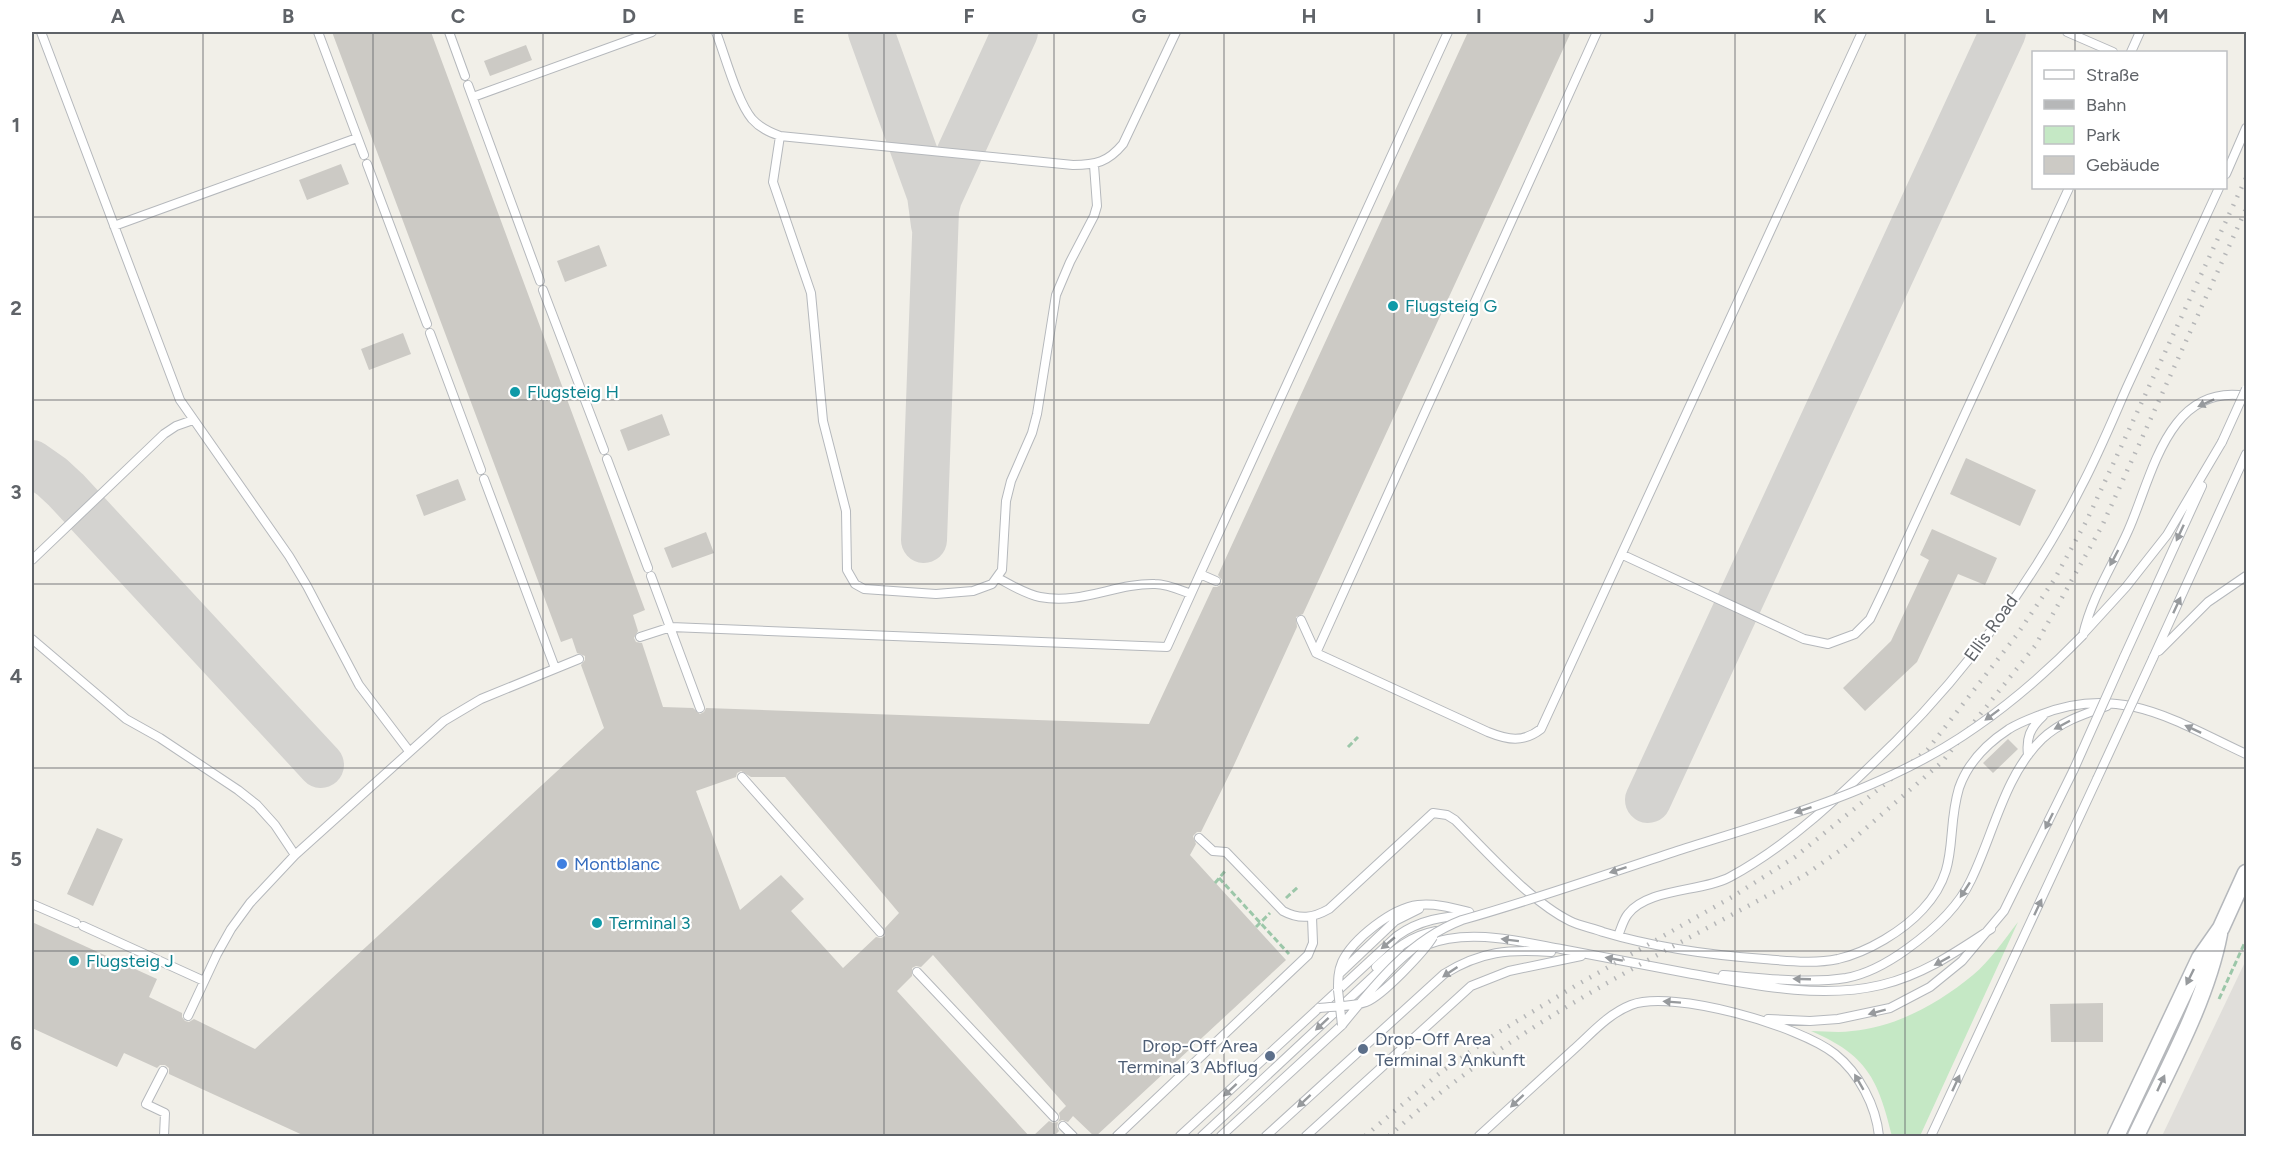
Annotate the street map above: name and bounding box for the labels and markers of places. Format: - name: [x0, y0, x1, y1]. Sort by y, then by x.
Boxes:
- place label: Flugsteig G: [1405, 295, 1498, 317]
- marker: Flugsteig G: [1386, 299, 1400, 313]
- place label: Flugsteig H: [527, 381, 619, 403]
- marker: Flugsteig H: [508, 385, 522, 399]
- place label: Montblanc: [574, 853, 660, 875]
- marker: Montblanc: [555, 857, 569, 871]
- place label: Terminal 3: [609, 912, 691, 934]
- marker: Terminal 3: [590, 916, 604, 930]
- place label: Flugsteig J: [86, 950, 174, 972]
- marker: Flugsteig J: [67, 954, 81, 968]
- place label: Drop-Off Area Terminal 3 Ankunft: [1375, 1028, 1526, 1071]
- place label: Drop-Off Area Terminal 3 Abflug: [1118, 1035, 1258, 1078]
- marker: Drop-Off Area Terminal 3 Ankunft: [1356, 1042, 1370, 1056]
- marker: Drop-Off Area Terminal 3 Abflug: [1263, 1049, 1277, 1063]

